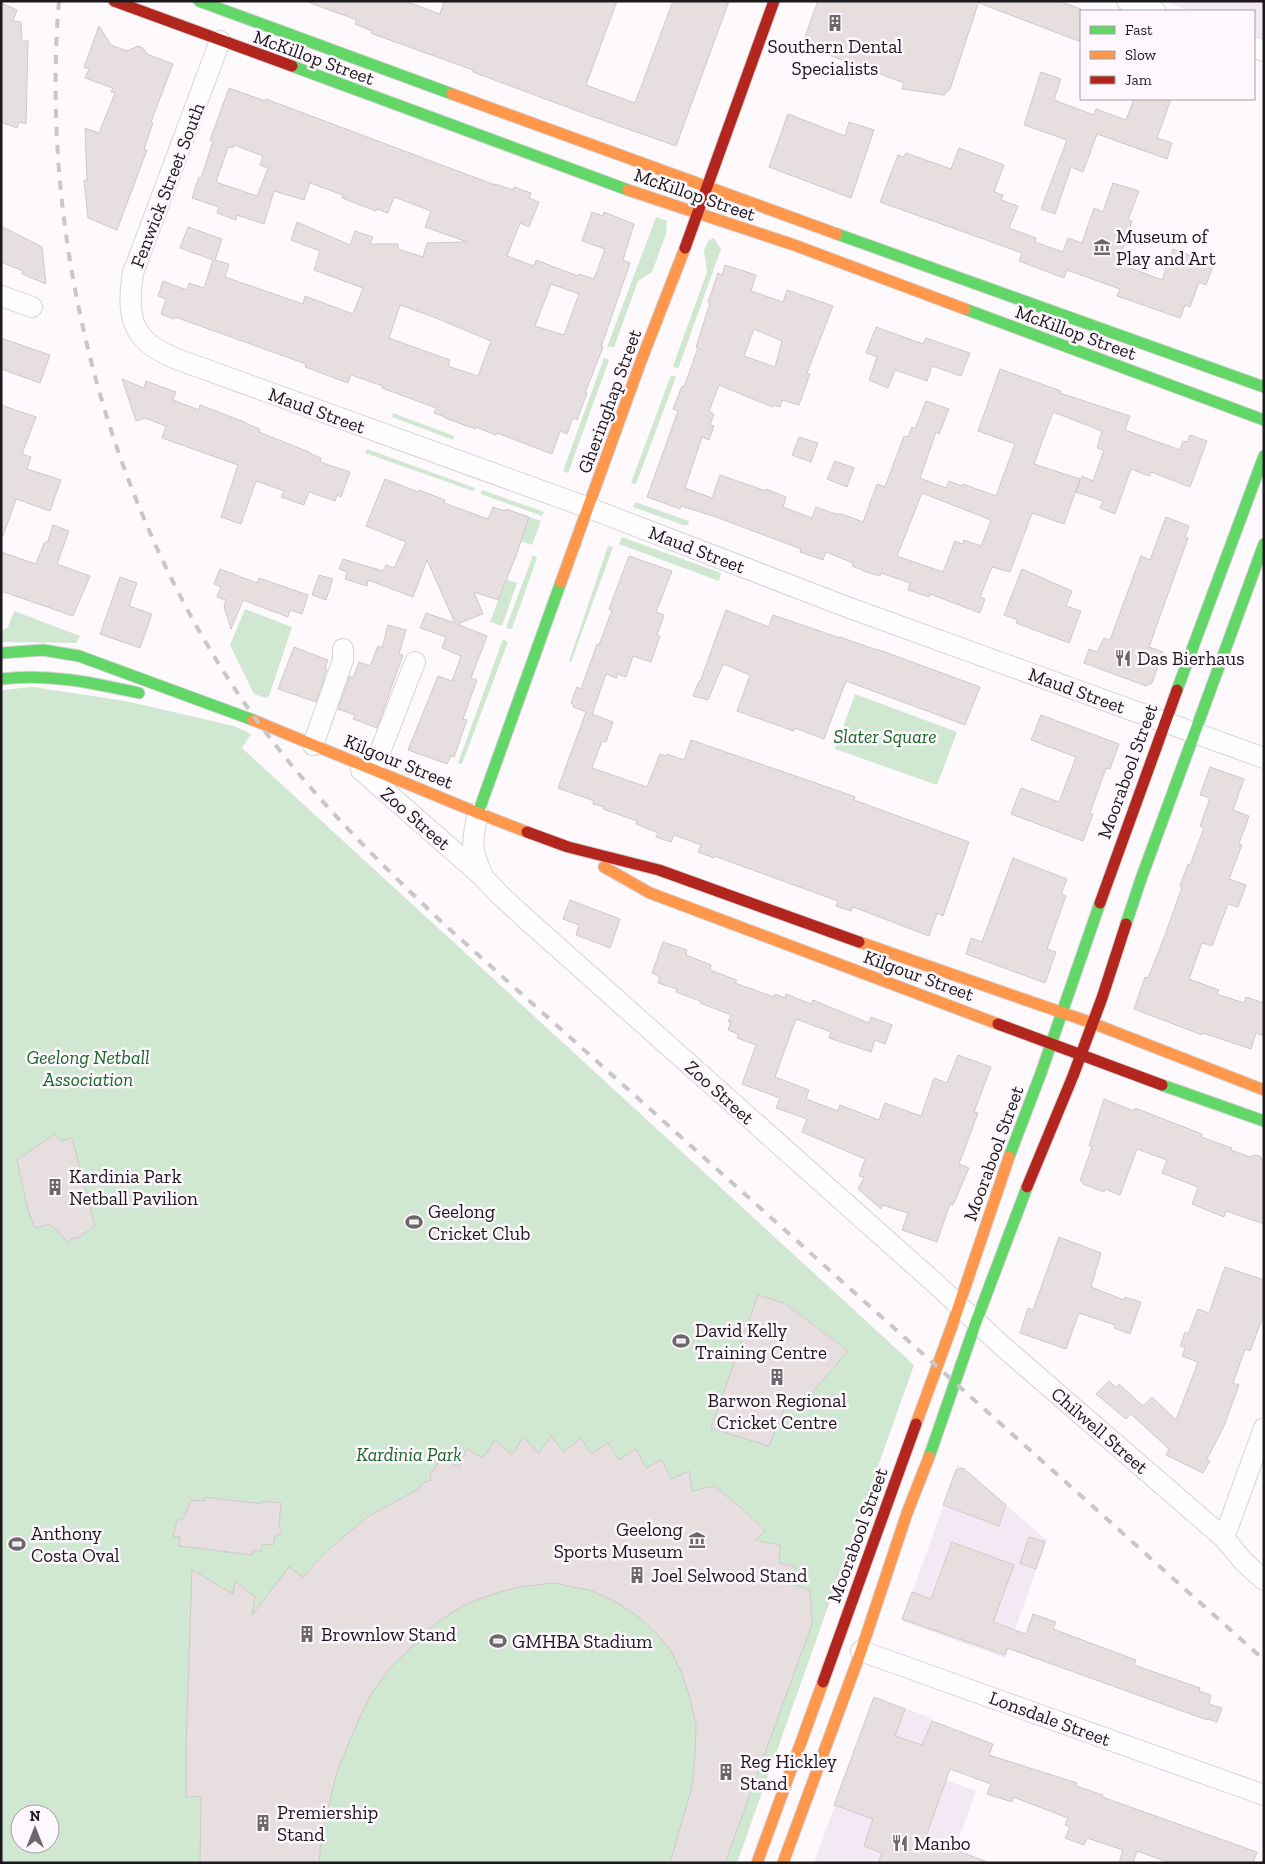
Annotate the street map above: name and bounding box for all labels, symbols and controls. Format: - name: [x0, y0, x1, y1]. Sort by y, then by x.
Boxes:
- legend: [1080, 10, 1255, 100]
- building icon: Southern Dental Specialists: [825, 13, 845, 33]
- text: Fast: [1125, 21, 1153, 39]
- street label: McKillop Street: [250, 25, 377, 90]
- place label: Southern Dental Specialists: [768, 35, 902, 80]
- text: Slow: [1125, 46, 1157, 64]
- text: Jam: [1125, 71, 1152, 89]
- street label: Fenwick Street South: [125, 99, 210, 271]
- street label: McKillop Street: [631, 163, 759, 226]
- place label: Museum of Play and Art: [1116, 225, 1216, 270]
- museum icon: Museum of Play and Art: [1092, 237, 1112, 257]
- street label: McKillop Street: [1012, 300, 1139, 365]
- street label: Gheringhap Street: [573, 326, 646, 476]
- street label: Maud Street: [265, 382, 368, 439]
- street label: Maud Street: [645, 521, 748, 578]
- place label: Das Bierhaus: [1137, 647, 1245, 670]
- restaurant icon: Das Bierhaus: [1113, 648, 1133, 668]
- street label: Maud Street: [1025, 662, 1128, 719]
- street label: Moorabool Street: [1092, 700, 1163, 842]
- park label: Slater Square: [833, 725, 937, 748]
- street label: Kilgour Street: [341, 729, 457, 794]
- street label: Zoo Street: [376, 782, 455, 855]
- street label: Kilgour Street: [861, 945, 977, 1006]
- park label: Geelong Netball Association: [26, 1046, 150, 1091]
- street label: Zoo Street: [680, 1055, 759, 1129]
- street label: Moorabool Street: [958, 1082, 1029, 1224]
- place label: Kardinia Park Netball Pavilion: [69, 1165, 198, 1210]
- building icon: Kardinia Park Netball Pavilion: [45, 1177, 65, 1197]
- place label: Geelong Cricket Club: [428, 1200, 530, 1245]
- sports icon: Geelong Cricket Club: [404, 1212, 424, 1232]
- place label: David Kelly Training Centre: [695, 1319, 827, 1364]
- sports icon: David Kelly Training Centre: [671, 1331, 691, 1351]
- building icon: Barwon Regional Cricket Centre: [767, 1367, 787, 1387]
- street label: Chilwell Street: [1047, 1382, 1153, 1479]
- place label: Barwon Regional Cricket Centre: [708, 1389, 846, 1434]
- park label: Kardinia Park: [356, 1443, 462, 1466]
- street label: Moorabool Street: [822, 1464, 893, 1606]
- place label: Geelong Sports Museum: [554, 1518, 684, 1563]
- place label: Anthony Costa Oval: [31, 1522, 120, 1567]
- museum icon: Geelong Sports Museum: [687, 1530, 707, 1550]
- sports icon: Anthony Costa Oval: [7, 1534, 27, 1554]
- place label: Joel Selwood Stand: [651, 1564, 808, 1587]
- building icon: Joel Selwood Stand: [627, 1565, 647, 1585]
- place label: Brownlow Stand: [321, 1623, 457, 1646]
- building icon: Brownlow Stand: [297, 1624, 317, 1644]
- place label: GMHBA Stadium: [512, 1630, 653, 1653]
- sports icon: GMHBA Stadium: [488, 1631, 508, 1651]
- street label: Lonsdale Street: [986, 1686, 1114, 1751]
- place label: Reg Hickley Stand: [740, 1750, 837, 1795]
- building icon: Reg Hickley Stand: [716, 1762, 736, 1782]
- place label: Premiership Stand: [277, 1801, 378, 1846]
- north arrow: [10, 1804, 60, 1854]
- text: N: [30, 1808, 41, 1825]
- building icon: Premiership Stand: [253, 1813, 273, 1833]
- place label: Manbo: [914, 1832, 971, 1855]
- restaurant icon: Manbo: [890, 1833, 910, 1853]

